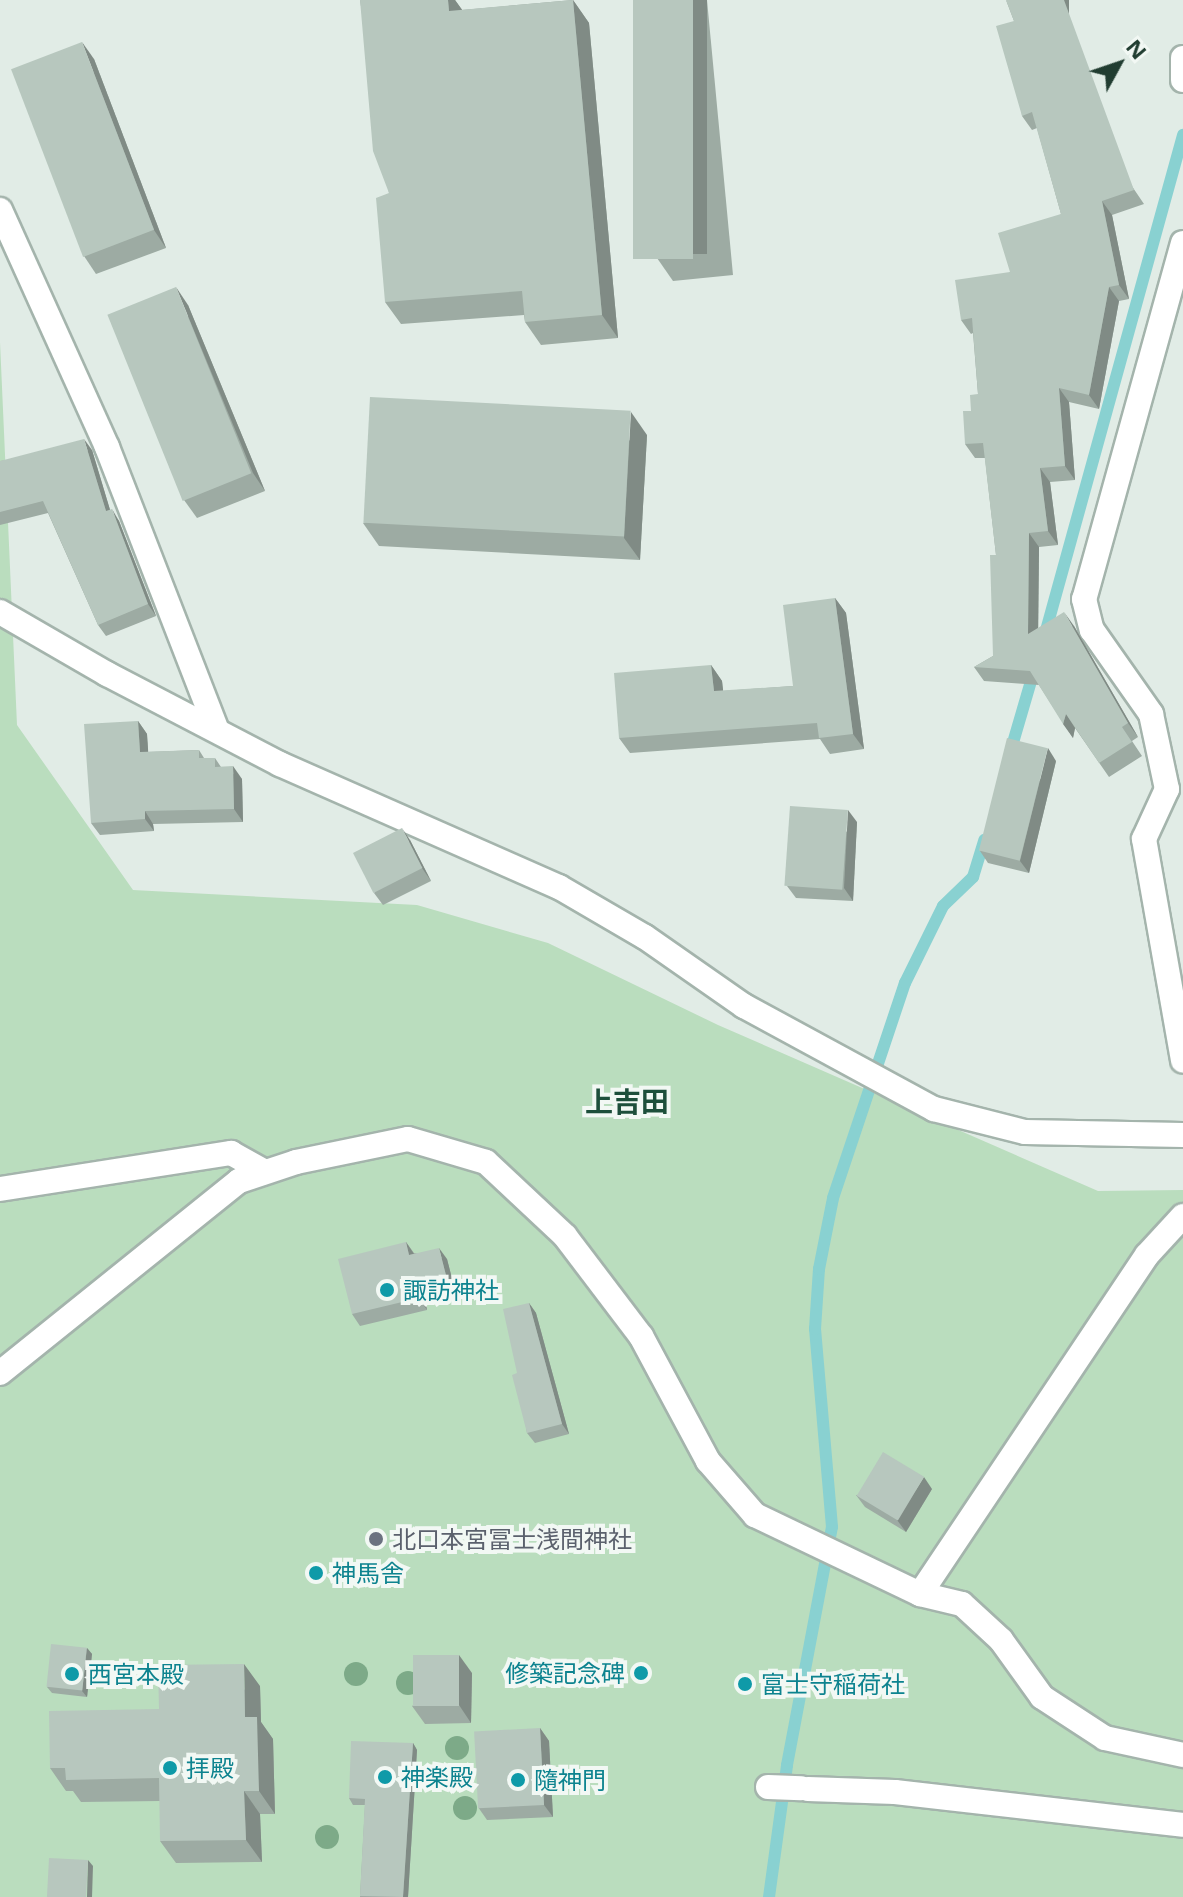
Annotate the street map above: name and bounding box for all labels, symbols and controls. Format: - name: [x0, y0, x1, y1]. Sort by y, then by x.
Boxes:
- north arrow: [1079, 24, 1159, 104]
- text: N: [1120, 32, 1155, 65]
- district label: 上吉田: [585, 1084, 669, 1118]
- place label: 諏訪神社: [403, 1276, 499, 1304]
- marker: 諏訪神社: [378, 1281, 396, 1299]
- place label: 北口本宮冨士浅間神社: [392, 1525, 632, 1553]
- marker: 北口本宮冨士浅間神社: [367, 1530, 385, 1548]
- place label: 神馬舎: [332, 1559, 404, 1587]
- marker: 神馬舎: [307, 1564, 325, 1582]
- place label: 修築記念碑: [505, 1659, 625, 1687]
- place label: 西宮本殿: [88, 1660, 184, 1688]
- marker: 修築記念碑: [632, 1664, 650, 1682]
- marker: 西宮本殿: [63, 1665, 81, 1683]
- place label: 富士守稲荷社: [761, 1670, 905, 1698]
- marker: 富士守稲荷社: [736, 1675, 754, 1693]
- place label: 拝殿: [186, 1754, 234, 1782]
- marker: 拝殿: [161, 1759, 179, 1777]
- place label: 神楽殿: [401, 1763, 473, 1791]
- place label: 隨神門: [534, 1766, 606, 1794]
- marker: 神楽殿: [376, 1768, 394, 1786]
- marker: 隨神門: [509, 1771, 527, 1789]

